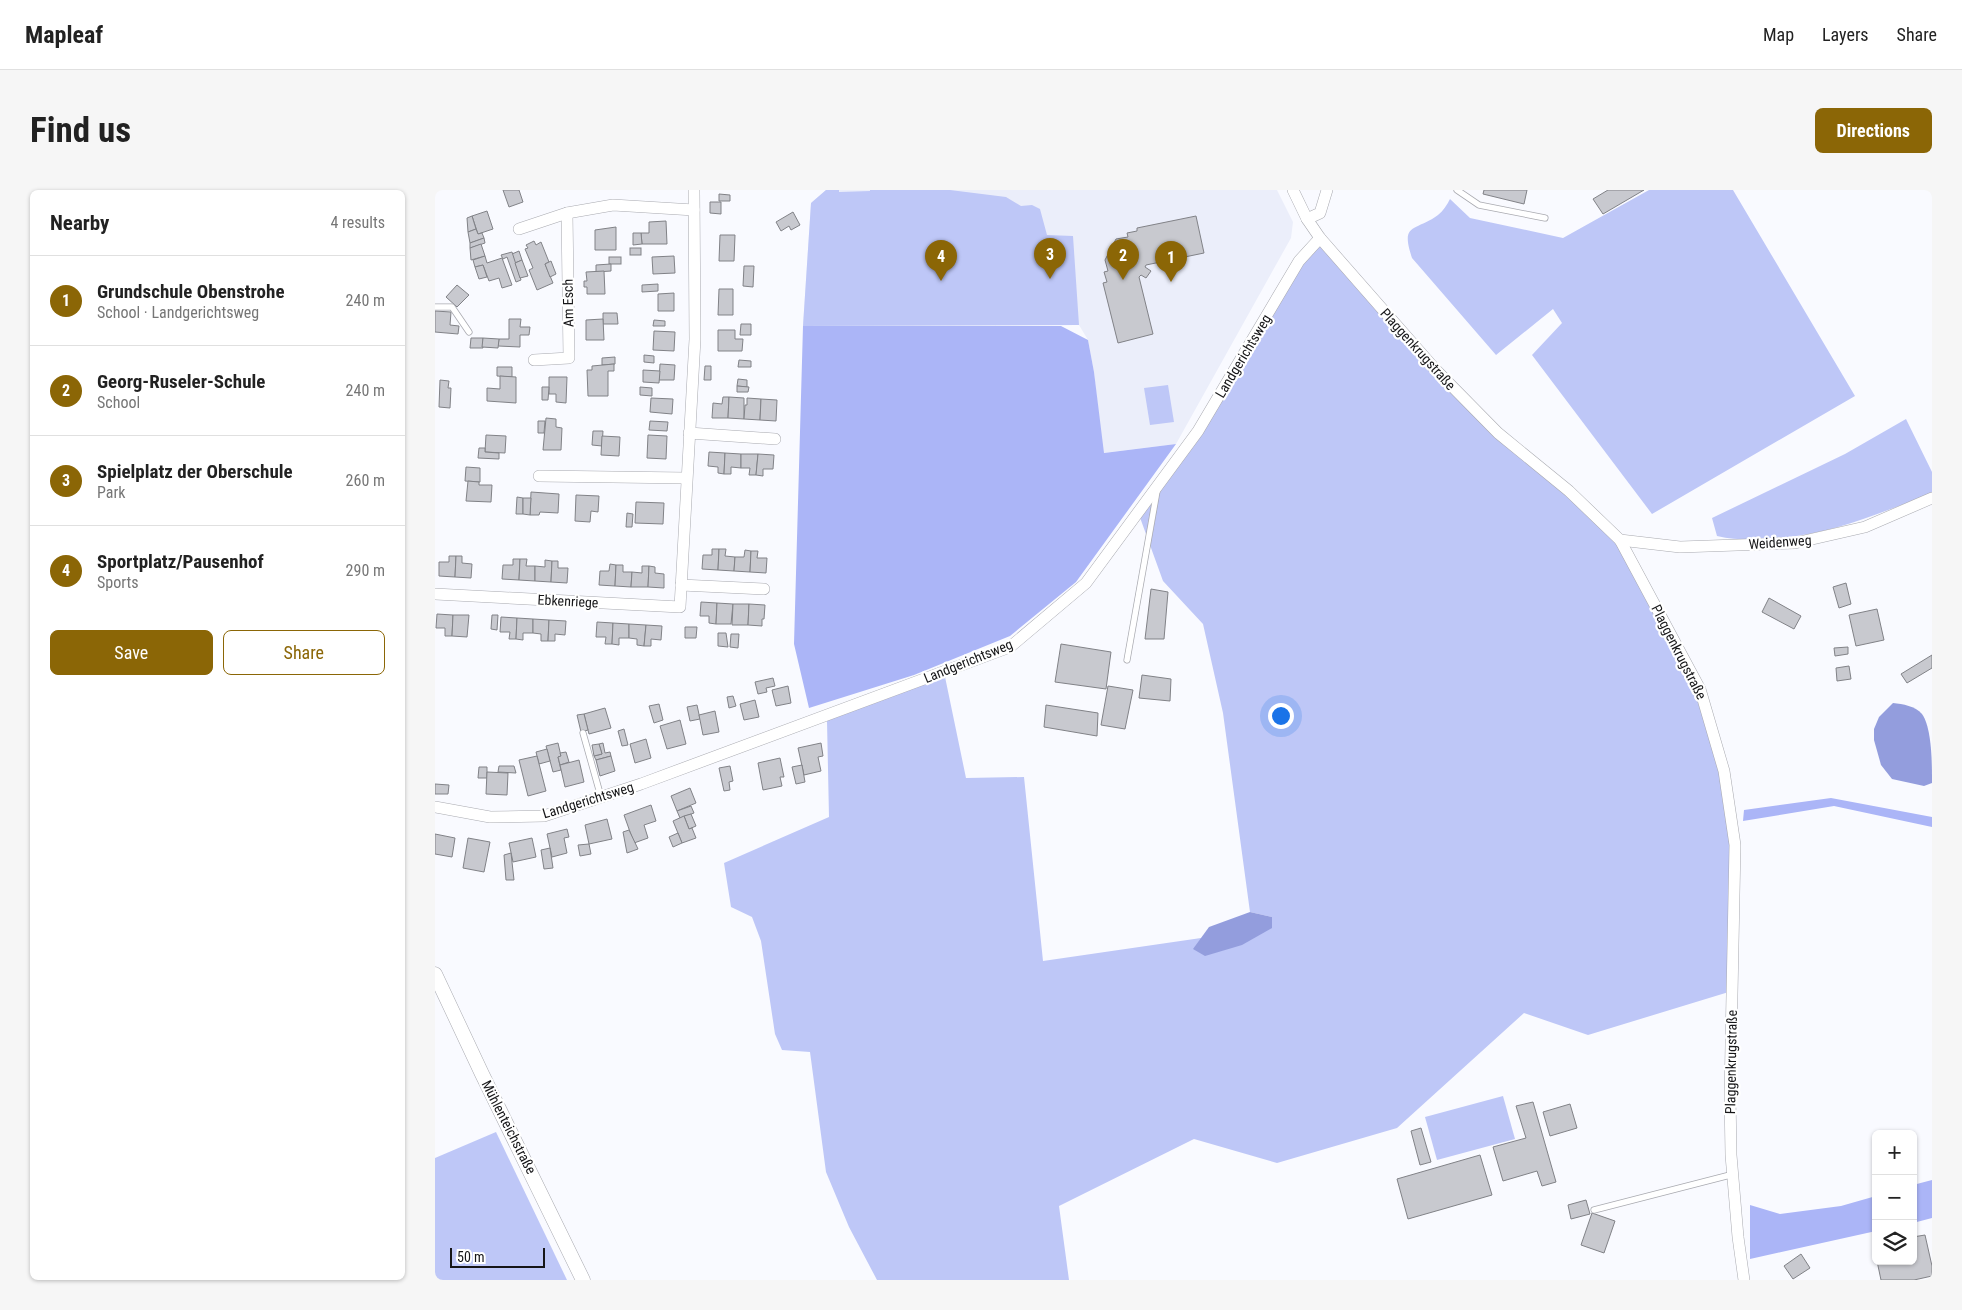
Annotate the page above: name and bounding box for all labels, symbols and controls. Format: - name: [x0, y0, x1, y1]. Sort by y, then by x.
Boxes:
- text: Mapleaf: [25, 21, 103, 49]
- text: Map: [1763, 24, 1794, 45]
- text: Layers: [1822, 24, 1869, 45]
- text: Share: [1897, 24, 1937, 45]
- button: Directions: [1815, 108, 1932, 153]
- text: Find us: [30, 110, 131, 151]
- text: Nearby: [50, 211, 109, 235]
- text: 4 results: [330, 213, 385, 232]
- pin: 3: [1034, 238, 1066, 279]
- pin: 2: [1107, 239, 1139, 280]
- pin: 4: [925, 240, 957, 281]
- pin: 1: [1155, 241, 1187, 282]
- street label: Am Esch: [560, 279, 576, 327]
- text: Grundschule Obenstrohe: [97, 280, 284, 303]
- text: 1: [62, 291, 70, 310]
- text: 240 m: [346, 291, 385, 310]
- text: School · Landgerichtsweg: [97, 303, 259, 322]
- street label: Plaggenkrugstraße: [1377, 305, 1459, 393]
- street label: Landgerichtsweg: [1212, 311, 1274, 401]
- text: Georg-Ruseler-Schule: [97, 370, 265, 393]
- text: 2: [62, 381, 70, 400]
- text: 240 m: [346, 381, 385, 400]
- text: School: [97, 393, 140, 412]
- text: Spielplatz der Oberschule: [97, 460, 293, 483]
- text: 3: [62, 471, 70, 490]
- text: 260 m: [346, 471, 385, 490]
- text: Park: [97, 483, 126, 502]
- street label: Weidenweg: [1748, 532, 1812, 552]
- text: Sportplatz/Pausenhof: [97, 550, 264, 573]
- text: 4: [62, 561, 70, 580]
- text: 290 m: [346, 561, 385, 580]
- text: Sports: [97, 573, 139, 592]
- street label: Ebkenriege: [537, 591, 599, 611]
- street label: Plaggenkrugstraße: [1648, 602, 1710, 702]
- button: Save: [50, 630, 213, 675]
- button: Share: [223, 630, 385, 675]
- street label: Landgerichtsweg: [921, 636, 1015, 686]
- your location: [1268, 703, 1294, 729]
- street label: Landgerichtsweg: [541, 779, 635, 821]
- street label: Plaggenkrugstraße: [1722, 1009, 1740, 1114]
- street label: Mühlenteichstraße: [479, 1078, 540, 1177]
- map controls: [1872, 1130, 1917, 1265]
- button: +: [1872, 1130, 1917, 1175]
- button: −: [1872, 1175, 1917, 1220]
- button: layers: [1872, 1220, 1917, 1265]
- scale bar: [450, 1245, 545, 1268]
- text: 50 m: [457, 1249, 485, 1265]

